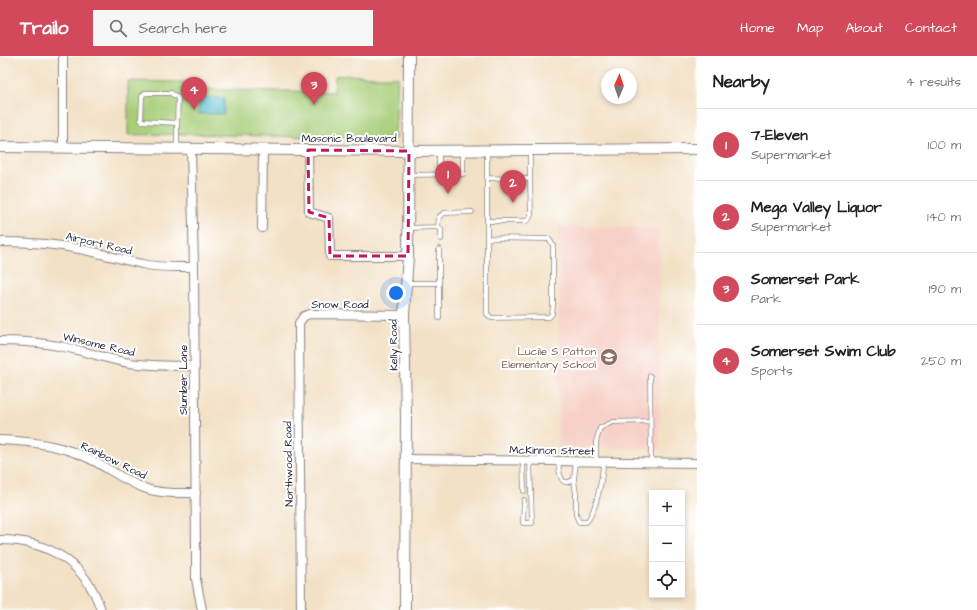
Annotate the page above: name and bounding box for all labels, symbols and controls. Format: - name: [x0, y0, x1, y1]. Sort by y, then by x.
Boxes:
- search box: [93, 10, 373, 46]
- text: Trailo: [20, 15, 69, 42]
- icon: search: [107, 17, 129, 39]
- text: Search here: [139, 18, 227, 39]
- text: Home: [740, 18, 775, 38]
- text: Map: [797, 18, 823, 38]
- text: About: [845, 18, 883, 38]
- text: Contact: [905, 18, 957, 38]
- north arrow: [601, 68, 637, 104]
- text: Nearby: [713, 70, 770, 94]
- pin: 3: [301, 72, 327, 105]
- text: 4 results: [906, 73, 961, 91]
- pin: 4: [181, 77, 207, 110]
- text: 7-Eleven: [751, 125, 808, 146]
- street label: Masonic Boulevard: [301, 131, 397, 146]
- text: 1: [725, 136, 727, 154]
- text: 100 m: [928, 136, 961, 154]
- text: Supermarket: [751, 146, 832, 164]
- pin: 1: [435, 161, 461, 194]
- pin: 2: [500, 170, 526, 203]
- text: Mega Valley Liquor: [751, 197, 882, 218]
- text: 2: [722, 208, 730, 226]
- text: 140 m: [927, 208, 961, 226]
- text: Supermarket: [751, 218, 832, 236]
- street label: Airport Road: [64, 229, 134, 258]
- text: Somerset Park: [751, 269, 860, 290]
- text: 3: [723, 280, 729, 298]
- text: 190 m: [928, 280, 961, 298]
- your location: [386, 283, 406, 303]
- text: Park: [751, 290, 781, 308]
- street label: Snow Road: [311, 297, 369, 312]
- street label: Kelly Road: [386, 319, 402, 371]
- street label: Winsome Road: [61, 329, 137, 360]
- text: Somerset Swim Club: [751, 341, 896, 362]
- place label: Lucile S Patton Elementary School: [502, 344, 596, 373]
- street label: Slumber Lane: [176, 345, 191, 415]
- school or university icon: Lucile S Patton Elementary School: [599, 347, 619, 367]
- text: 4: [722, 352, 730, 370]
- text: 250 m: [921, 352, 961, 370]
- text: Sports: [751, 362, 793, 380]
- street label: Northwood Road: [280, 421, 297, 507]
- street label: Rainbow Road: [78, 438, 150, 483]
- street label: McKinnon Street: [509, 442, 595, 459]
- map controls: [649, 490, 685, 598]
- button: +: [649, 490, 685, 526]
- button: −: [649, 526, 685, 562]
- button: locate: [649, 562, 685, 598]

